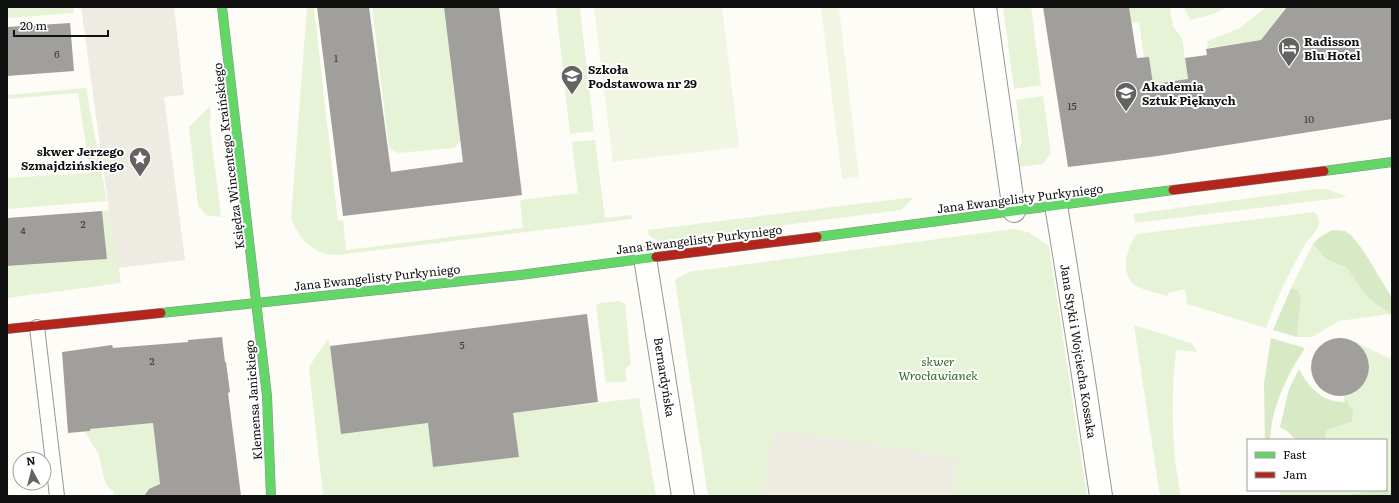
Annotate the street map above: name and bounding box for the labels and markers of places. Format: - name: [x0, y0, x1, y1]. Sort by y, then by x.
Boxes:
- place label: Radisson Blu Hotel: [1304, 32, 1361, 64]
- hotel icon: Radisson Blu Hotel: [1276, 35, 1302, 68]
- place label: Szkoła Podstawowa nr 29: [588, 60, 697, 92]
- school or university icon: Szkoła Podstawowa nr 29: [559, 63, 585, 96]
- place label: Akademia Sztuk Pięknych: [1142, 77, 1236, 109]
- school or university icon: Akademia Sztuk Pięknych: [1113, 80, 1139, 113]
- place label: skwer Jerzego Szmajdzińskiego: [21, 142, 125, 174]
- place icon: skwer Jerzego Szmajdzińskiego: [127, 145, 153, 178]

